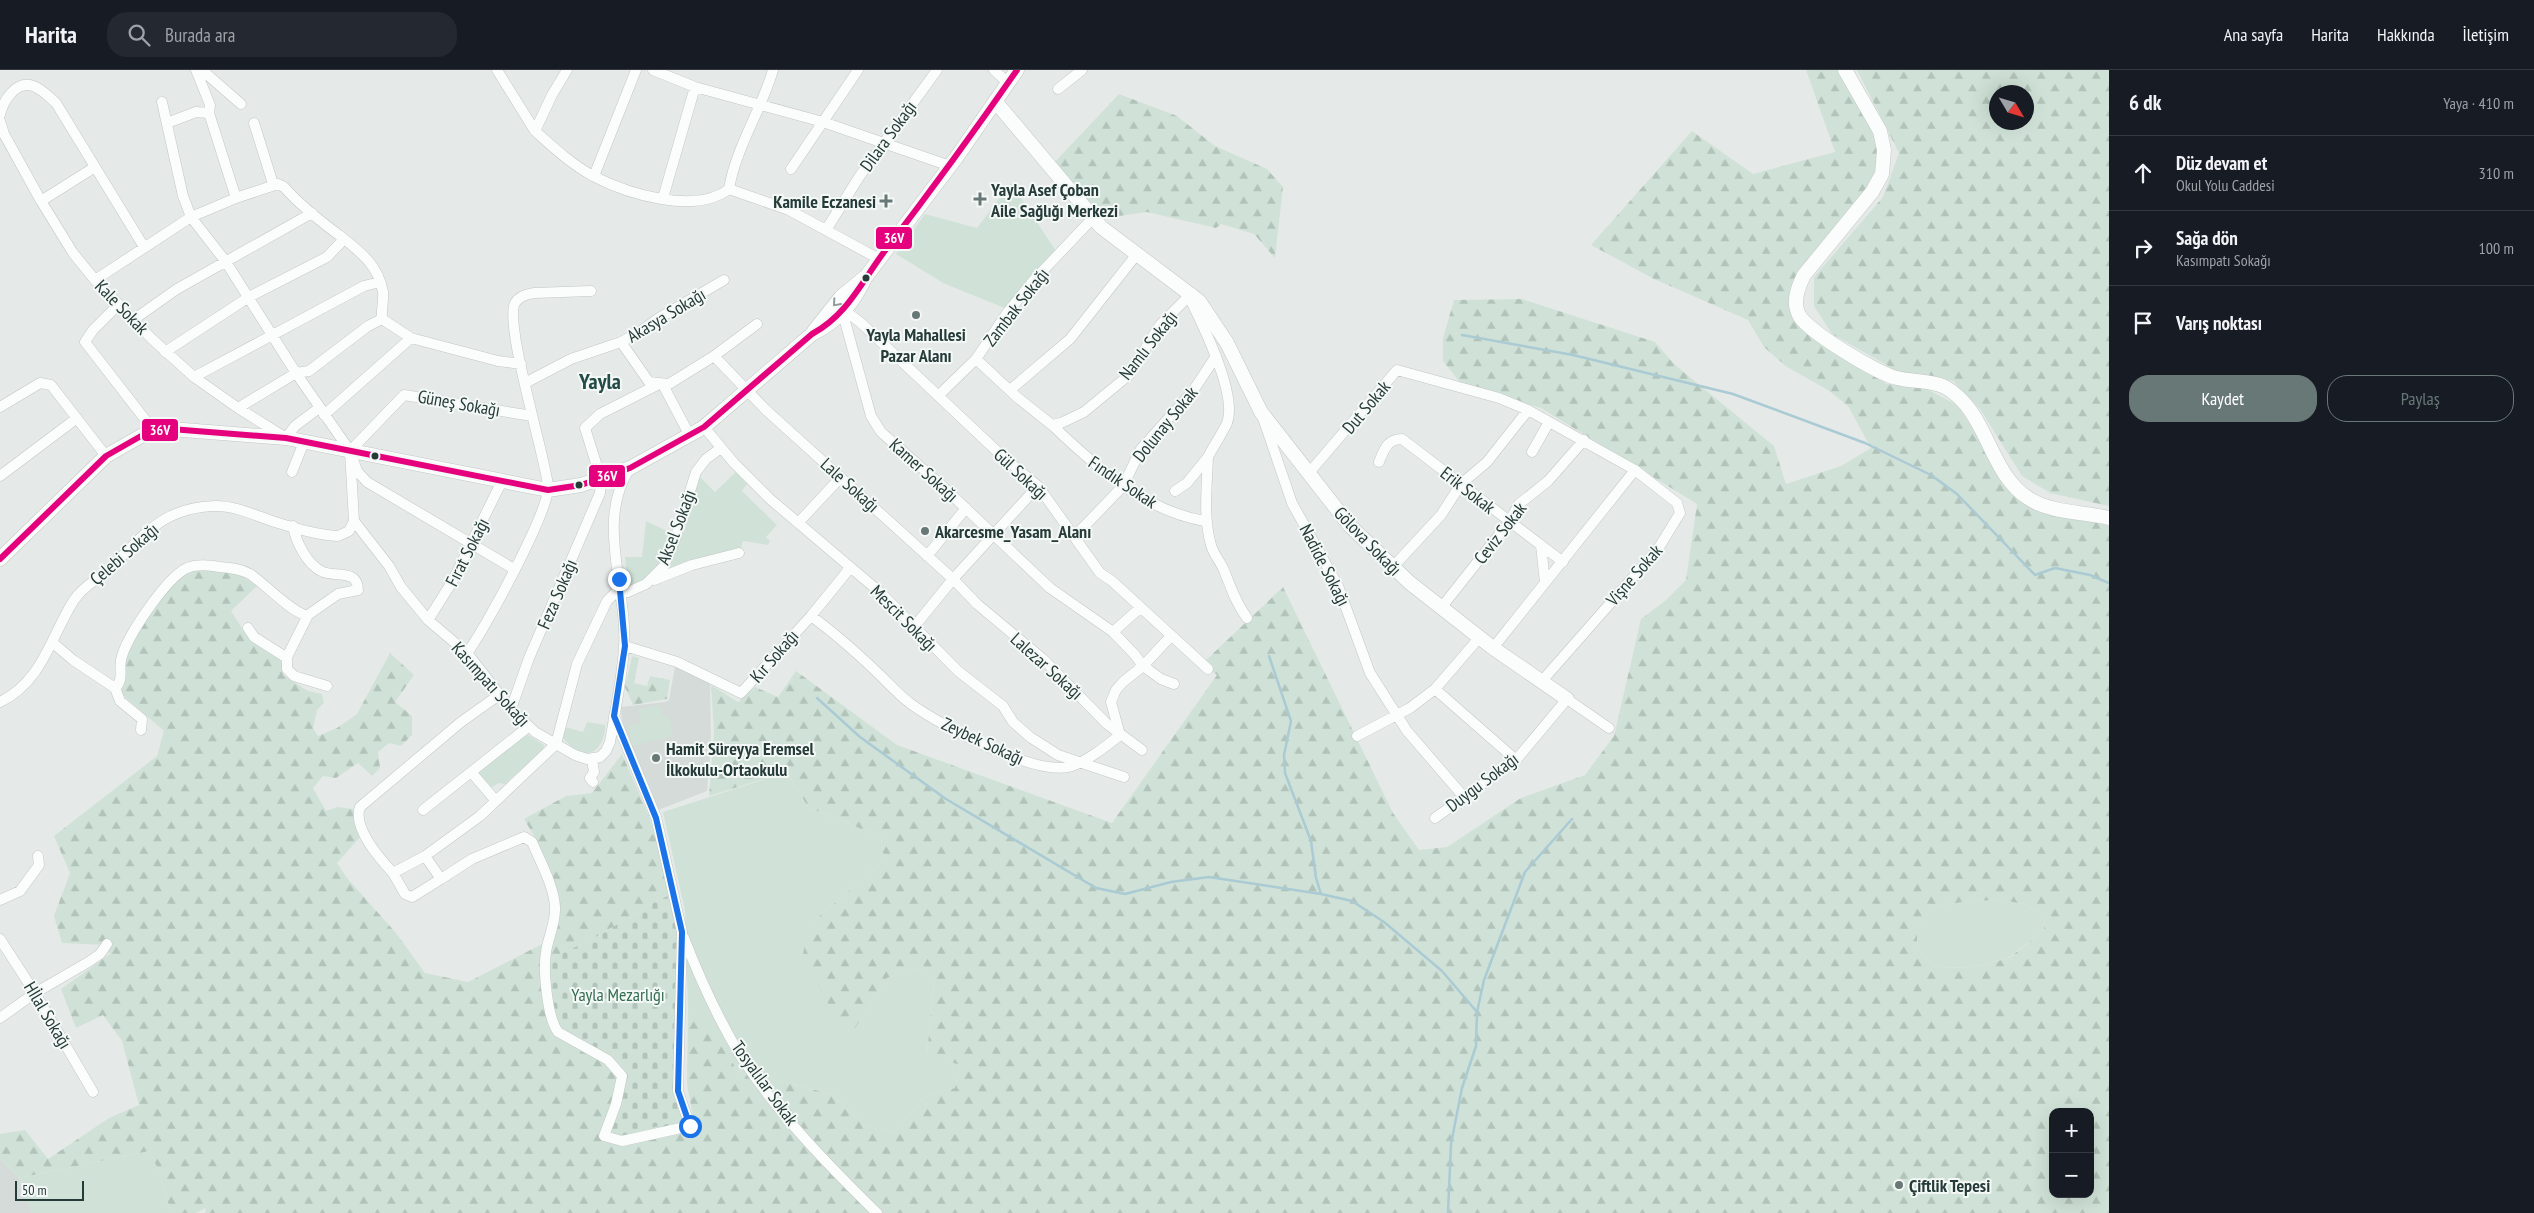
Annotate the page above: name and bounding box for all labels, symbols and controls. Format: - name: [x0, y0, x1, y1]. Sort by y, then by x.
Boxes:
- search box: [107, 12, 457, 57]
- text: Harita: [25, 19, 77, 50]
- icon: search: [125, 21, 153, 49]
- text: Burada ara: [165, 23, 235, 47]
- text: Ana sayfa: [2224, 23, 2283, 46]
- text: Harita: [2311, 23, 2349, 46]
- text: Hakkında: [2377, 23, 2435, 46]
- text: İletişim: [2463, 23, 2509, 46]
- north arrow: [1989, 85, 2034, 130]
- text: 6 dk: [2129, 89, 2161, 116]
- text: Yaya · 410 m: [2443, 93, 2514, 113]
- street label: Dilara Sokağı: [855, 96, 921, 176]
- text: Düz devam et: [2176, 151, 2267, 175]
- icon: ahead: [2129, 159, 2157, 187]
- text: 310 m: [2479, 163, 2514, 183]
- text: Okul Yolu Caddesi: [2176, 175, 2275, 195]
- place label: Yayla Asef Çoban Aile Sağlığı Merkezi: [990, 178, 1118, 222]
- place label: Kamile Eczanesi: [773, 190, 876, 213]
- marker: Yayla Asef Çoban Aile Sağlığı Merkezi: [973, 192, 987, 206]
- marker: Kamile Eczanesi: [880, 195, 892, 207]
- line badge: 36V: [875, 226, 913, 250]
- text: Sağa dön: [2176, 226, 2238, 250]
- text: 36V: [884, 229, 905, 247]
- icon: right: [2129, 234, 2157, 262]
- text: 100 m: [2479, 238, 2514, 258]
- text: Kasımpatı Sokağı: [2176, 250, 2271, 270]
- street label: Zambak Sokağı: [978, 263, 1054, 351]
- unlabelled marker: [861, 273, 871, 283]
- street label: Kale Sokak: [90, 275, 154, 339]
- street label: Akasya Sokağı: [622, 283, 710, 347]
- one-way arrow: [832, 297, 841, 306]
- street label: Namlı Sokağı: [1114, 306, 1182, 384]
- marker: Yayla Mahallesi Pazar Alanı: [910, 309, 922, 321]
- icon: arrive: [2129, 309, 2157, 337]
- text: Varış noktası: [2176, 311, 2262, 335]
- place label: Yayla Mahallesi Pazar Alanı: [865, 323, 966, 367]
- district label: Yayla: [578, 367, 621, 395]
- button: Kaydet: [2129, 375, 2317, 422]
- button: Paylaş: [2327, 375, 2514, 422]
- street label: Dut Sokak: [1337, 376, 1395, 438]
- street label: Dolunay Sokak: [1127, 381, 1203, 467]
- street label: Güneş Sokağı: [416, 384, 502, 422]
- line badge: 36V: [141, 418, 179, 442]
- text: 36V: [150, 421, 171, 439]
- street label: Kamer Sokağı: [885, 433, 963, 507]
- street label: Gül Sokağı: [989, 443, 1053, 505]
- unlabelled marker: [370, 451, 380, 461]
- street label: Fındık Sokak: [1084, 451, 1162, 513]
- street label: Lale Sokağı: [816, 453, 884, 517]
- street label: Erik Sokak: [1436, 461, 1500, 519]
- line badge: 36V: [588, 464, 626, 488]
- text: 36V: [597, 467, 618, 485]
- unlabelled marker: [574, 480, 584, 490]
- street label: Aksel Sokağı: [651, 486, 701, 568]
- street label: Ceviz Sokak: [1469, 497, 1531, 569]
- street label: Gölova Sokağı: [1329, 501, 1407, 581]
- street label: Fırat Sokağı: [440, 514, 494, 590]
- street label: Çelebi Sokağı: [85, 518, 163, 590]
- place label: Akarcesme_Yasam_Alanı: [934, 520, 1091, 543]
- street label: Nadide Sokağı: [1295, 520, 1355, 610]
- marker: Akarcesme_Yasam_Alanı: [919, 525, 931, 537]
- street label: Vişne Sokak: [1600, 539, 1667, 611]
- street label: Feza Sokağı: [532, 556, 582, 632]
- route end: [608, 568, 631, 591]
- street label: Mescit Sokağı: [866, 580, 942, 656]
- street label: Kır Sokağı: [745, 625, 803, 687]
- street label: Lalezar Sokağı: [1006, 627, 1088, 705]
- street label: Kasımpatı Sokağı: [447, 637, 535, 731]
- street label: Zeybek Sokağı: [938, 712, 1028, 770]
- place label: Hamit Süreyya Eremsel İlkokulu-Ortaokulu: [666, 737, 815, 781]
- street label: Duygu Sokağı: [1441, 747, 1523, 817]
- marker: Hamit Süreyya Eremsel İlkokulu-Ortaokulu: [650, 752, 662, 764]
- street label: Hİlal Sokağı: [19, 977, 77, 1053]
- park label: Yayla Mezarlığı: [571, 983, 665, 1006]
- street label: Tosyalılar Sokak: [727, 1036, 803, 1130]
- map controls: [2049, 1108, 2094, 1198]
- button: +: [2049, 1108, 2094, 1153]
- route start: [679, 1115, 702, 1138]
- button: −: [2049, 1153, 2094, 1198]
- place label: Çiftlik Tepesi: [1909, 1174, 1990, 1197]
- scale bar: [15, 1178, 84, 1201]
- marker: Çiftlik Tepesi: [1893, 1179, 1905, 1191]
- text: 50 m: [22, 1181, 47, 1199]

